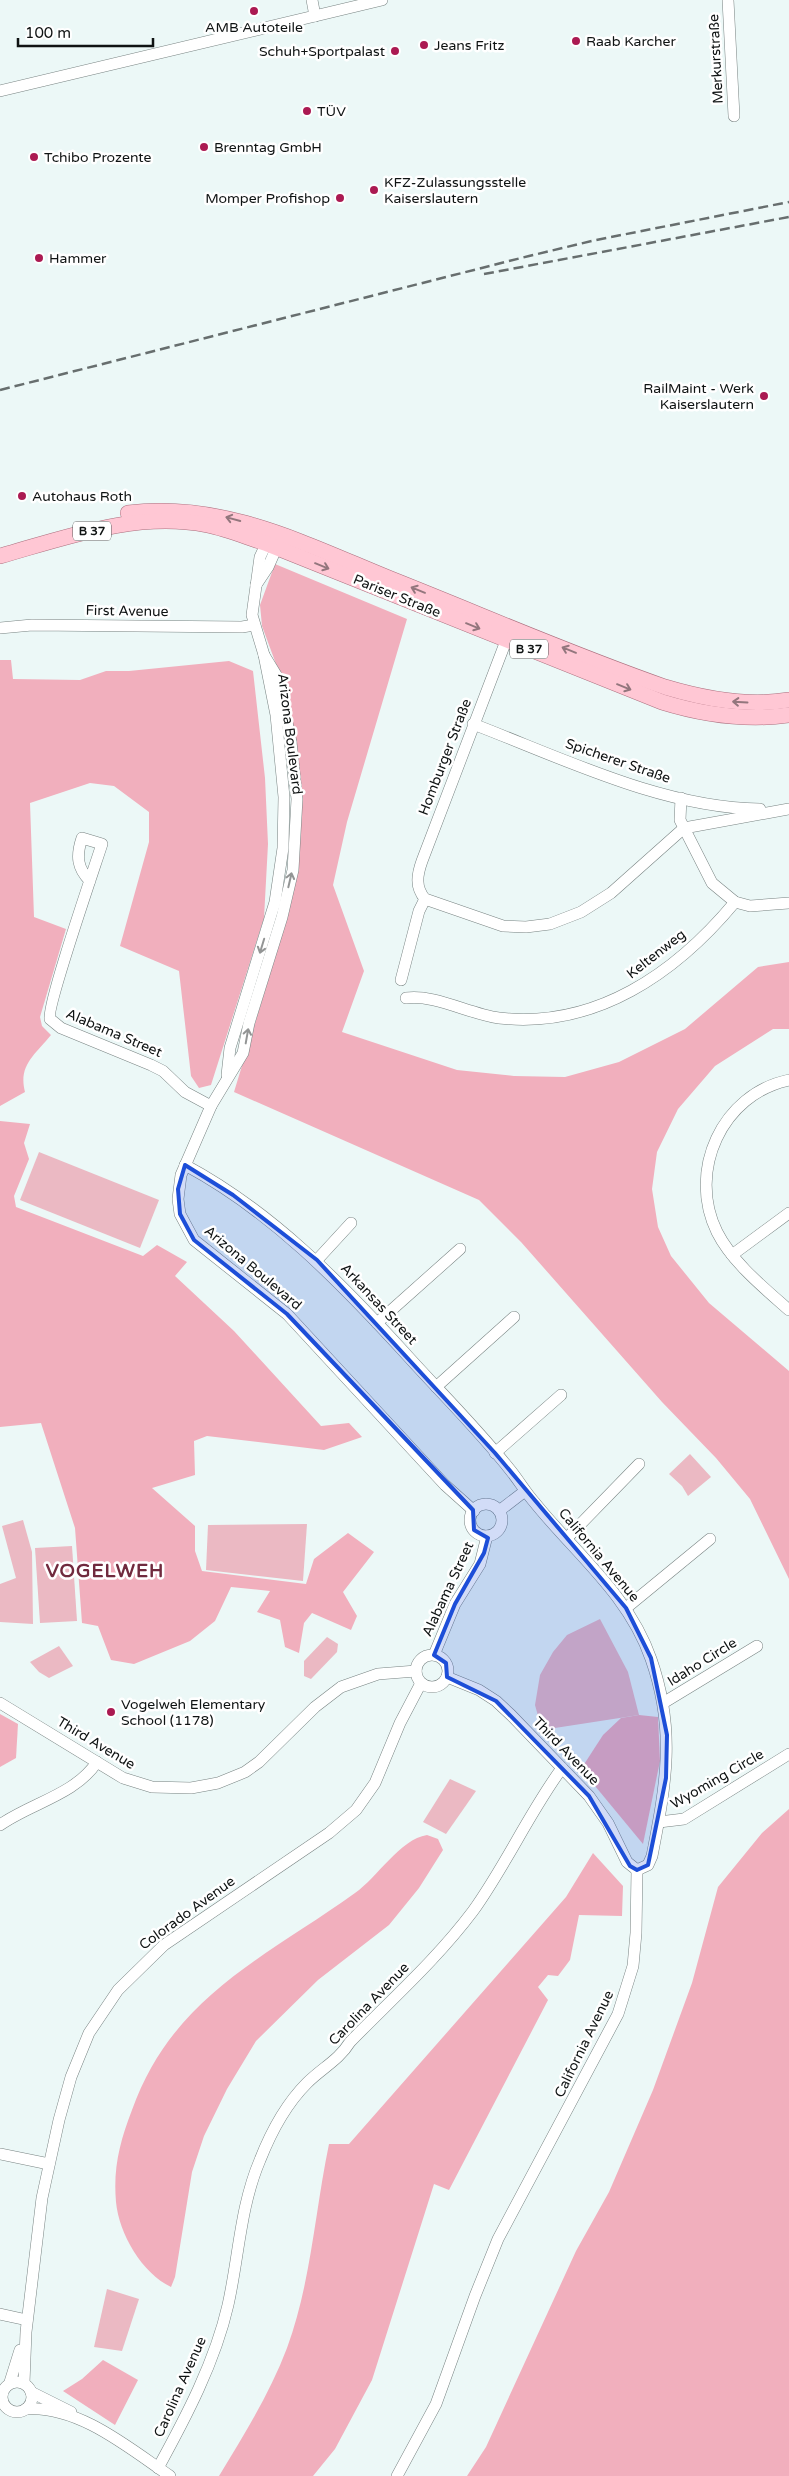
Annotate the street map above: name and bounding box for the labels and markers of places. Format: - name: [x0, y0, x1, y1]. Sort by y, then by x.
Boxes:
- marker: AMB Autoteile: [248, 5, 260, 17]
- place label: AMB Autoteile: [205, 19, 303, 36]
- place label: Raab Karcher: [586, 33, 676, 50]
- marker: Raab Karcher: [570, 35, 582, 47]
- place label: Jeans Fritz: [434, 37, 505, 54]
- marker: Jeans Fritz: [418, 39, 430, 51]
- place label: Schuh+Sportpalast: [259, 43, 386, 60]
- marker: Schuh+Sportpalast: [389, 45, 401, 57]
- place label: TÜV: [317, 103, 346, 120]
- marker: TÜV: [301, 105, 313, 117]
- place label: Brenntag GmbH: [214, 139, 322, 156]
- marker: Brenntag GmbH: [198, 141, 210, 153]
- place label: Tchibo Prozente: [44, 149, 152, 166]
- marker: Tchibo Prozente: [28, 151, 40, 163]
- place label: KFZ-Zulassungsstelle Kaiserslautern: [384, 174, 526, 207]
- marker: KFZ-Zulassungsstelle Kaiserslautern: [368, 184, 380, 196]
- place label: Momper Profishop: [205, 190, 330, 207]
- marker: Momper Profishop: [334, 192, 346, 204]
- place label: Hammer: [49, 250, 107, 267]
- marker: Hammer: [33, 252, 45, 264]
- place label: RailMaint - Werk Kaiserslautern: [643, 380, 754, 413]
- marker: RailMaint - Werk Kaiserslautern: [758, 390, 770, 402]
- place label: Autohaus Roth: [32, 488, 132, 505]
- marker: Autohaus Roth: [16, 490, 28, 502]
- place label: Vogelweh Elementary School (1178): [121, 1696, 266, 1729]
- marker: Vogelweh Elementary School (1178): [105, 1706, 117, 1718]

